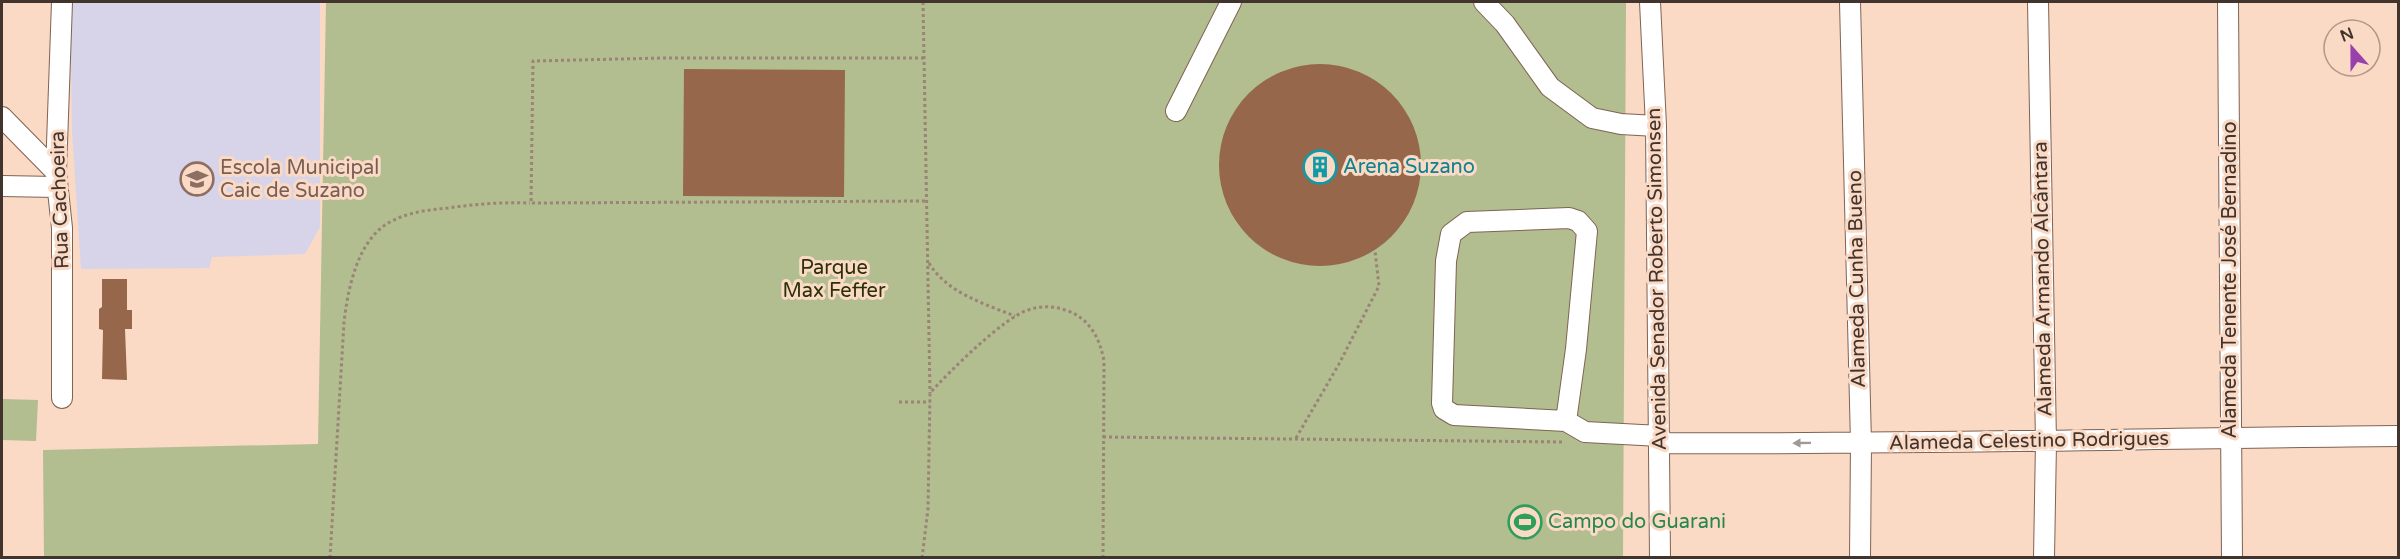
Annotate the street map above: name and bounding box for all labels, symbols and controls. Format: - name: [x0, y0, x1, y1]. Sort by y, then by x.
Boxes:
- north arrow: [2322, 18, 2382, 78]
- text: N: [2337, 23, 2357, 47]
- street label: Avenida Senador Roberto Simonsen: [1642, 107, 1672, 451]
- street label: Alameda Tenente José Bernadino: [2218, 121, 2242, 439]
- street label: Rua Cachoeira: [46, 131, 74, 269]
- street label: Alameda Armando Alcântara: [2029, 141, 2057, 417]
- building icon: Arena Suzano: [1302, 149, 1338, 185]
- place label: Arena Suzano: [1343, 155, 1475, 179]
- place label: Escola Municipal Caic de Suzano: [220, 156, 379, 203]
- school or university icon: Escola Municipal Caic de Suzano: [179, 161, 215, 197]
- street label: Alameda Cunha Bueno: [1843, 170, 1871, 388]
- park label: Parque Max Feffer: [782, 256, 886, 303]
- street label: Alameda Celestino Rodrigues: [1889, 427, 2169, 455]
- one-way arrow: [1793, 439, 1812, 448]
- sports icon: Campo do Guarani: [1507, 504, 1543, 540]
- place label: Campo do Guarani: [1548, 510, 1726, 534]

